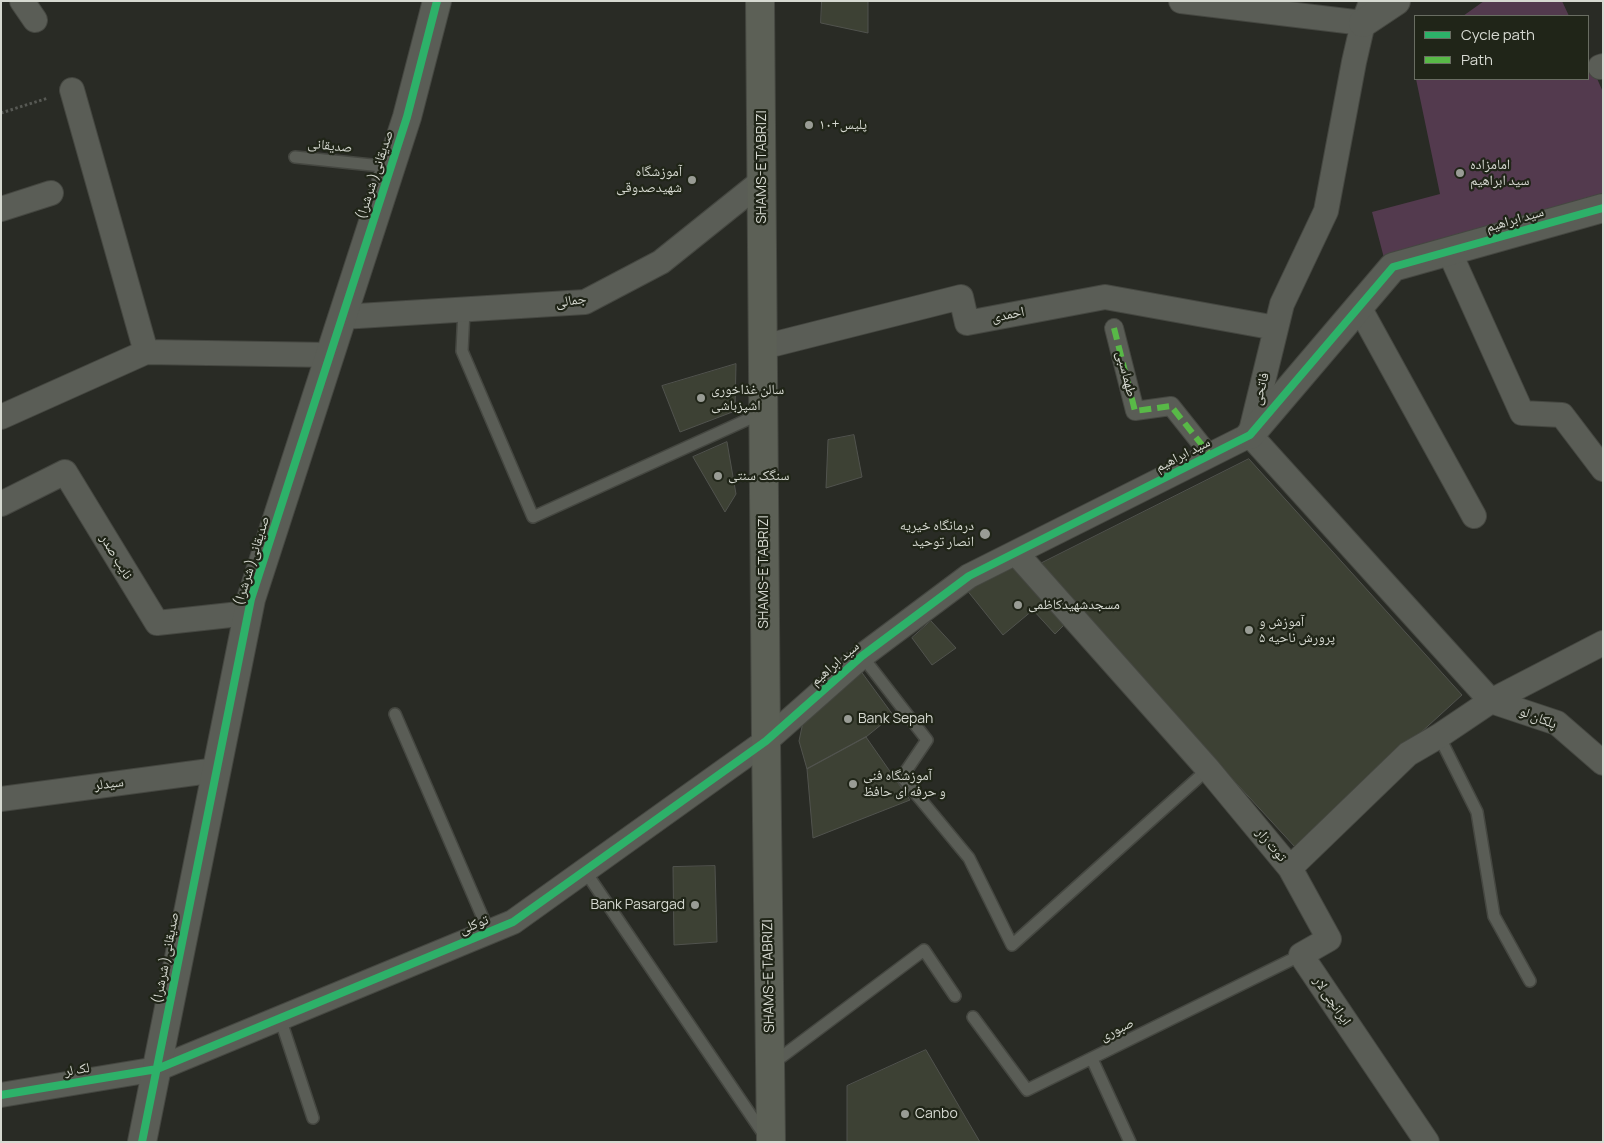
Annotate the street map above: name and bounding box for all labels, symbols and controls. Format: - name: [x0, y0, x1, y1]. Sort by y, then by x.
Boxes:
- legend: [1414, 15, 1589, 80]
- text: Cycle path: [1461, 24, 1535, 45]
- text: Path: [1461, 49, 1493, 70]
- street label: SHAMS-E TABRIZI: [754, 110, 770, 224]
- place label: پلیس+۱۰: [819, 117, 867, 133]
- marker: پلیس+۱۰: [803, 119, 815, 131]
- street label: (شرشرا )صدیقانی: [353, 128, 397, 222]
- street label: صدیقانی: [307, 135, 353, 157]
- place label: امامزاده سید ابراهیم: [1470, 157, 1529, 190]
- place label: آموزشگاه شهیدصدوقی: [616, 164, 682, 196]
- marker: امامزاده سید ابراهیم: [1454, 167, 1466, 179]
- marker: آموزشگاه شهیدصدوقی: [686, 174, 698, 186]
- street label: سید ابراهیم: [1484, 204, 1546, 236]
- street label: جمالی: [555, 291, 587, 311]
- street label: احمدی: [990, 304, 1026, 326]
- street label: طهماسبی: [1112, 349, 1140, 399]
- street label: فاتحی: [1249, 371, 1273, 407]
- place label: سالن غذاخوری اشپزباشی: [711, 382, 784, 414]
- marker: سالن غذاخوری اشپزباشی: [695, 392, 707, 404]
- street label: سید ابراهیم: [1153, 434, 1213, 476]
- place label: سنگک سنتی: [728, 468, 789, 484]
- marker: سنگک سنتی: [712, 470, 724, 482]
- street label: (شرشرا )صدیقانی: [230, 514, 274, 608]
- street label: SHAMS-E TABRIZI: [756, 515, 772, 629]
- place label: درمانگاه خیریه انصار توحید: [900, 518, 974, 550]
- marker: درمانگاه خیریه انصار توحید: [978, 527, 992, 541]
- street label: نایب صدر: [96, 531, 136, 583]
- place label: مسجدشهیدکاظمی: [1028, 597, 1120, 613]
- marker: مسجدشهیدکاظمی: [1012, 599, 1024, 611]
- place label: آموزش و پرورش ناحیه ۵: [1259, 614, 1335, 646]
- marker: آموزش و پرورش ناحیه ۵: [1243, 624, 1255, 636]
- street label: سید ابراهیم: [807, 638, 863, 690]
- street label: پلکان لو: [1517, 703, 1559, 733]
- place label: Bank Sepah: [858, 711, 933, 727]
- marker: Bank Sepah: [842, 713, 854, 725]
- place label: آموزشگاه فنی و حرفه ای حافظ: [863, 768, 946, 800]
- street label: سیدلر: [93, 774, 125, 794]
- marker: آموزشگاه فنی و حرفه ای حافظ: [847, 778, 859, 790]
- street label: توت زار: [1252, 825, 1290, 865]
- place label: Bank Pasargad: [590, 897, 685, 913]
- marker: Bank Pasargad: [689, 899, 701, 911]
- street label: (شرشرا )صدیقانی: [149, 911, 183, 1005]
- street label: توکلی: [457, 912, 491, 938]
- street label: SHAMS-E TABRIZI: [760, 919, 778, 1033]
- street label: ایرانچی لار: [1310, 973, 1354, 1029]
- street label: صبوری: [1097, 1015, 1137, 1045]
- street label: لک لر: [63, 1060, 91, 1080]
- place label: Canbo: [915, 1106, 958, 1122]
- marker: Canbo: [899, 1108, 911, 1120]

